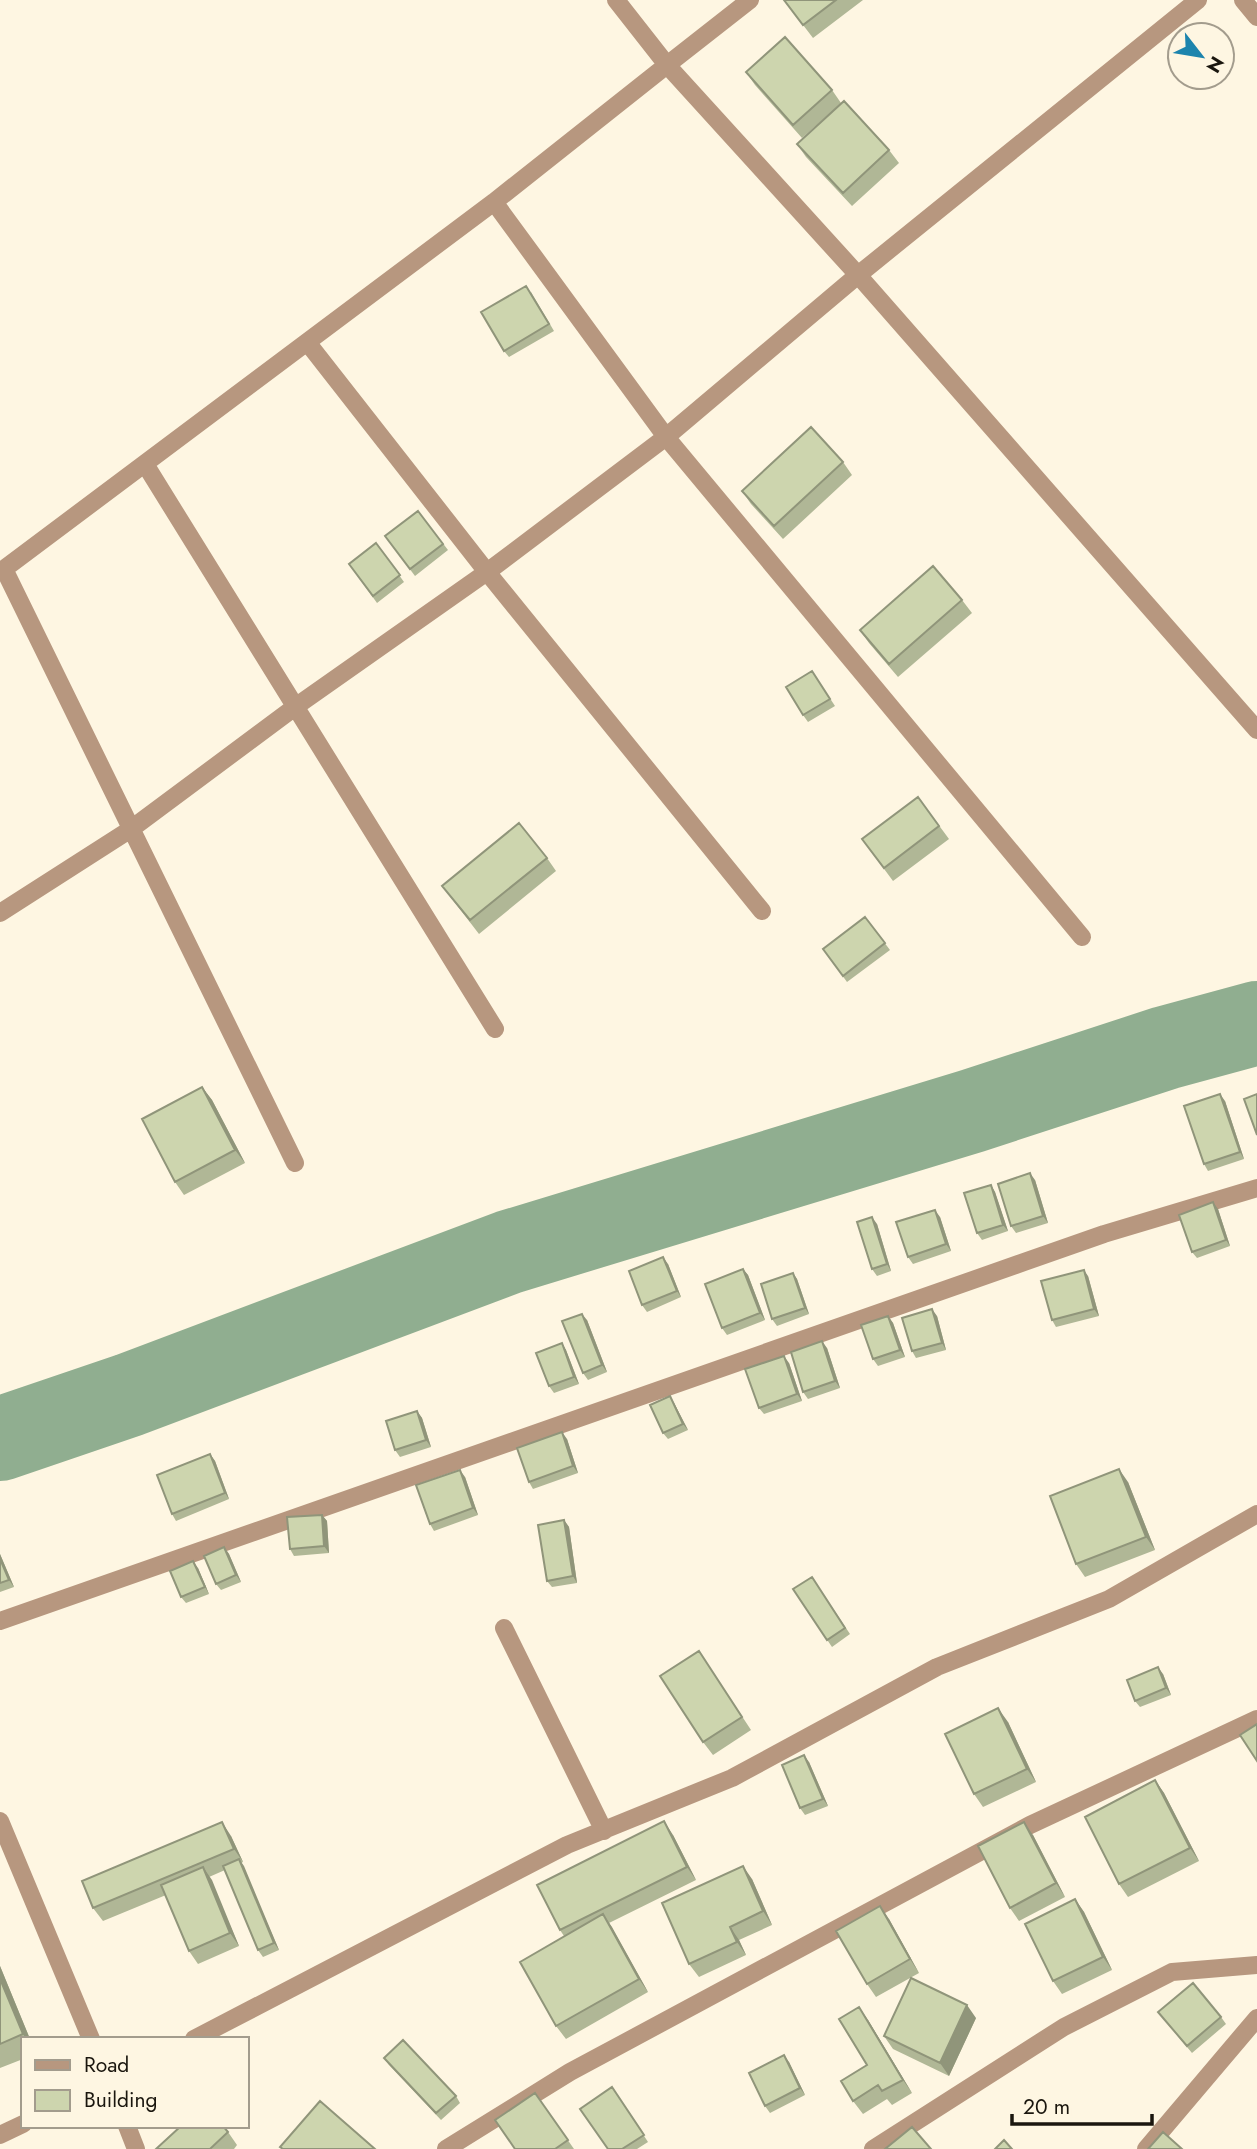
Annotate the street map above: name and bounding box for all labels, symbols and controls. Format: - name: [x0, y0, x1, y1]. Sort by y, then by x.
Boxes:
- north arrow: [1166, 21, 1236, 91]
- text: N: [1200, 51, 1231, 78]
- legend: [21, 2037, 248, 2128]
- text: Road: [84, 2050, 129, 2080]
- scale bar: [1012, 2082, 1152, 2126]
- text: Building: [84, 2085, 157, 2115]
- text: 20 m: [1023, 2092, 1070, 2122]

